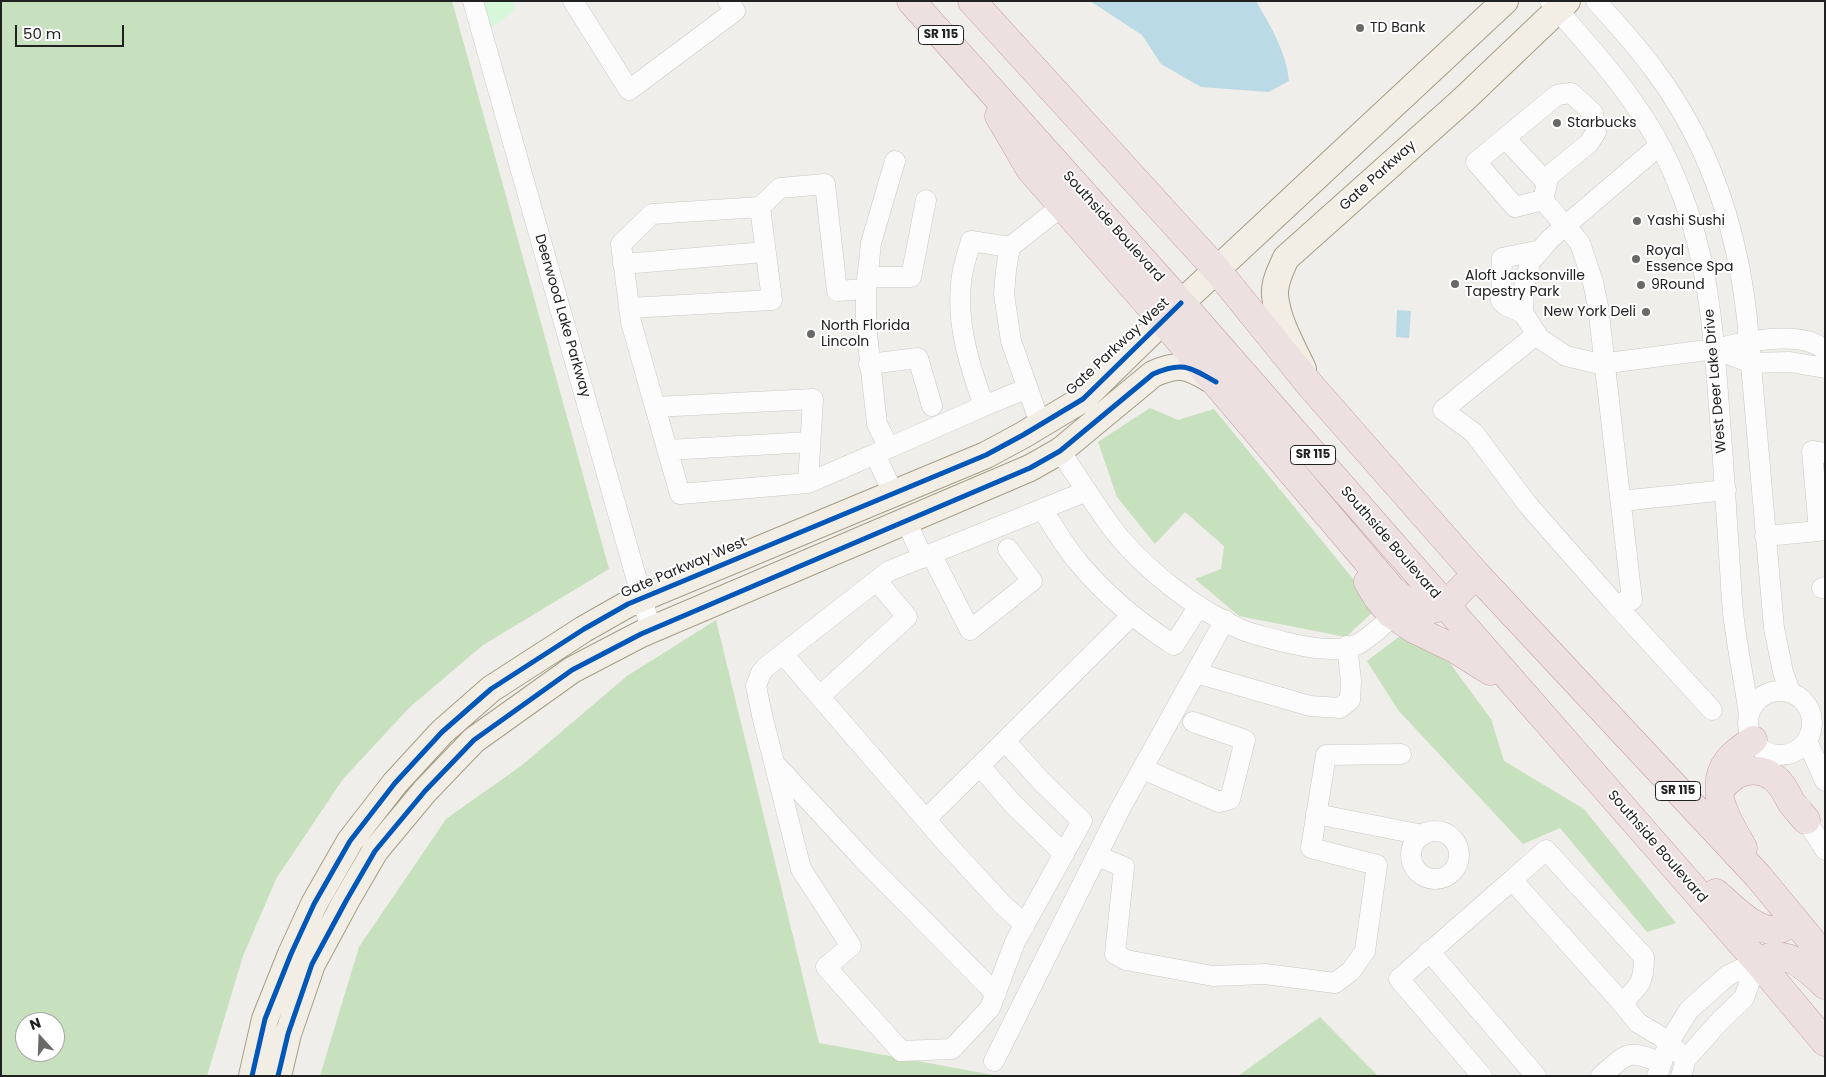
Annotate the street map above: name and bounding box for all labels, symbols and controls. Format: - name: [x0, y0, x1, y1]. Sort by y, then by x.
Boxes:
- scale bar: [18, 15, 126, 47]
- place label: TD Bank: [1370, 20, 1425, 36]
- marker: TD Bank: [1354, 22, 1366, 34]
- text: 50 m: [23, 23, 61, 44]
- road number: SR 115: [918, 26, 964, 44]
- place label: Starbucks: [1567, 115, 1636, 131]
- marker: Starbucks: [1551, 117, 1563, 129]
- street label: Gate Parkway: [1336, 137, 1420, 215]
- street label: Southside Boulevard: [1059, 168, 1167, 286]
- place label: Yashi Sushi: [1647, 213, 1725, 229]
- marker: Yashi Sushi: [1631, 215, 1643, 227]
- street label: Deerwood Lake Parkway: [531, 232, 593, 400]
- place label: Royal Essence Spa: [1646, 243, 1733, 276]
- marker: Royal Essence Spa: [1630, 253, 1642, 265]
- place label: Aloft Jacksonville Tapestry Park: [1465, 268, 1585, 300]
- place label: 9Round: [1651, 277, 1705, 293]
- marker: Aloft Jacksonville Tapestry Park: [1449, 278, 1461, 290]
- marker: 9Round: [1635, 279, 1647, 291]
- street label: Gate Parkway West: [1063, 295, 1173, 399]
- place label: New York Deli: [1543, 304, 1636, 320]
- marker: New York Deli: [1640, 306, 1652, 318]
- street label: West Deer Lake Drive: [1701, 308, 1731, 454]
- place label: North Florida Lincoln: [821, 318, 910, 351]
- marker: North Florida Lincoln: [805, 328, 817, 340]
- road number: SR 115: [1290, 446, 1336, 464]
- street label: Southside Boulevard: [1337, 483, 1443, 603]
- street label: Gate Parkway West: [618, 534, 750, 602]
- road number: SR 115: [1656, 781, 1700, 800]
- street label: Southside Boulevard: [1604, 787, 1710, 907]
- north arrow: [15, 1012, 65, 1062]
- text: N: [27, 1013, 44, 1035]

